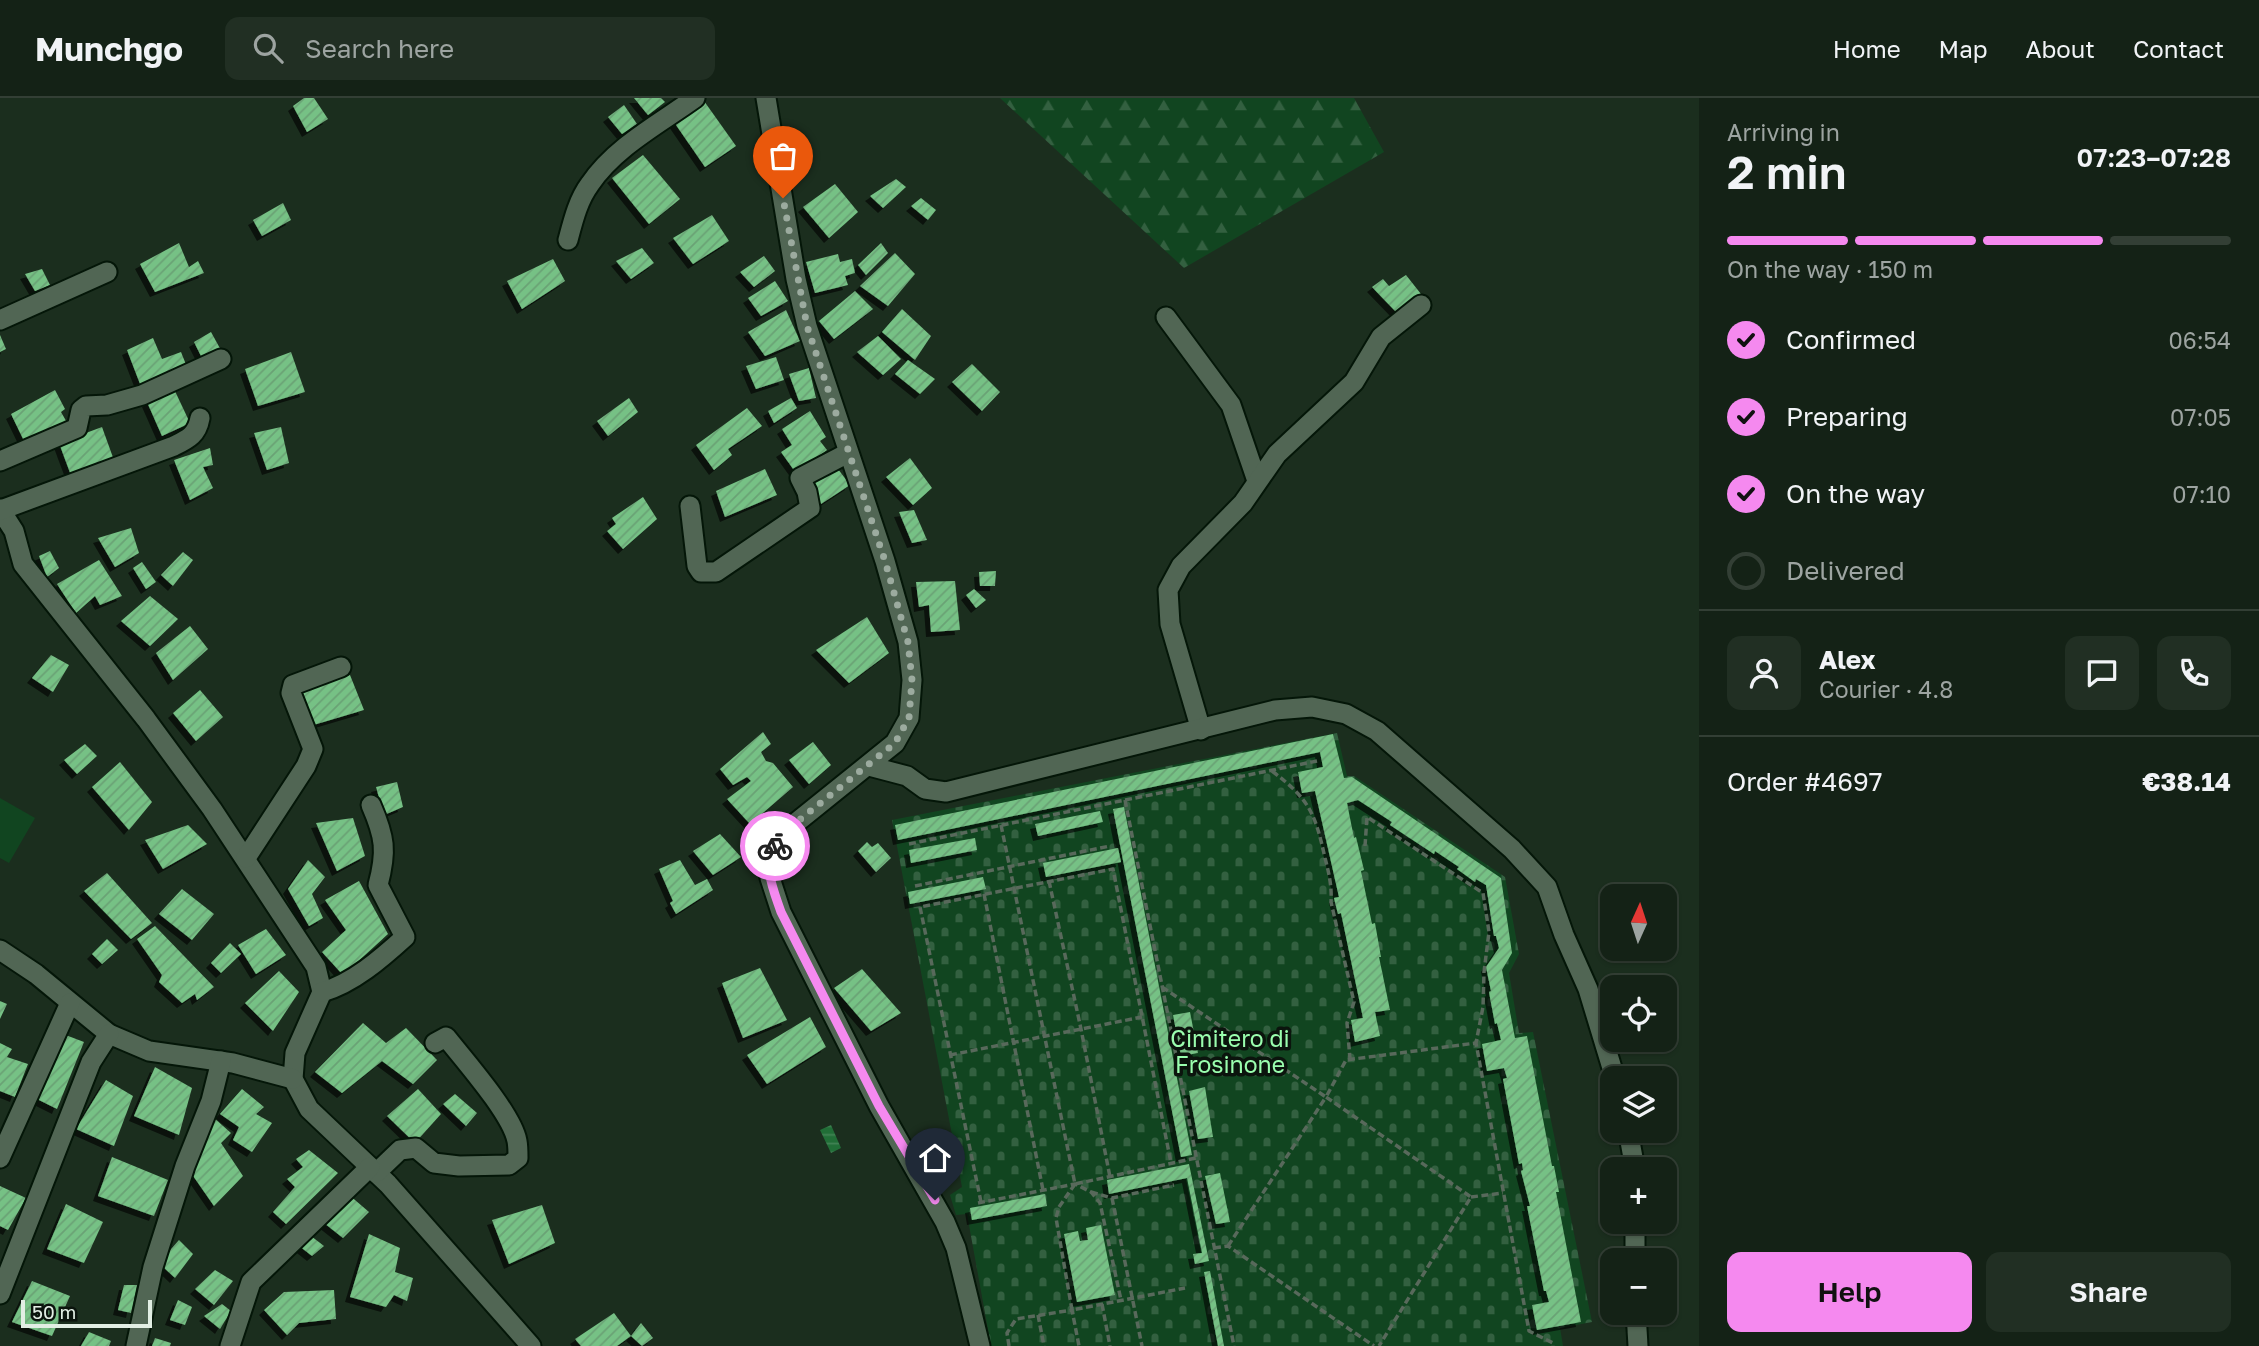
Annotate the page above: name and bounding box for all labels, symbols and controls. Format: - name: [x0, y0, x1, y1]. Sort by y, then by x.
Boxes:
- search box: [225, 17, 715, 80]
- text: Munchgo: [35, 29, 183, 68]
- icon: search: [249, 29, 287, 67]
- text: Search here: [305, 33, 454, 64]
- text: Home: [1833, 34, 1901, 63]
- text: Map: [1939, 34, 1988, 63]
- text: About: [2026, 34, 2095, 63]
- text: Contact: [2133, 34, 2224, 63]
- text: Arriving in: [1727, 118, 1840, 146]
- pin: [753, 126, 813, 198]
- icon: bag: [764, 137, 802, 175]
- text: 07:23–07:28: [2077, 142, 2231, 173]
- text: 2 min: [1727, 144, 1847, 199]
- text: On the way · 150 m: [1727, 255, 1933, 283]
- icon: check: [1727, 321, 1765, 359]
- text: Confirmed: [1786, 324, 1916, 355]
- text: 06:54: [2169, 326, 2231, 354]
- icon: check: [1727, 398, 1765, 436]
- text: Preparing: [1786, 401, 1908, 432]
- text: 07:05: [2170, 403, 2231, 431]
- icon: check: [1727, 475, 1765, 513]
- text: On the way: [1786, 478, 1925, 509]
- text: 07:10: [2172, 480, 2231, 508]
- text: Delivered: [1786, 555, 1905, 586]
- button: person: [1727, 636, 1801, 710]
- button: chat: [2065, 636, 2139, 710]
- button: phone: [2157, 636, 2231, 710]
- text: Alex: [1819, 644, 1876, 675]
- text: Courier · 4.8: [1819, 675, 1953, 703]
- text: Order #4697: [1727, 766, 1883, 797]
- text: €38.14: [2142, 766, 2231, 797]
- courier: [740, 811, 810, 881]
- icon: bike: [756, 827, 794, 865]
- north arrow: [1600, 884, 1676, 961]
- map controls: [1600, 884, 1677, 1325]
- button: locate: [1600, 975, 1677, 1052]
- park label: Cimitero di Frosinone: [1170, 1024, 1290, 1078]
- button: layers: [1600, 1066, 1677, 1143]
- pin: [905, 1128, 965, 1200]
- icon: home: [916, 1139, 954, 1177]
- button: +: [1600, 1157, 1677, 1234]
- button: −: [1600, 1248, 1677, 1325]
- button: Help: [1727, 1252, 1972, 1332]
- button: Share: [1986, 1252, 2231, 1332]
- scale bar: [21, 1297, 152, 1329]
- text: 50 m: [32, 1300, 76, 1323]

